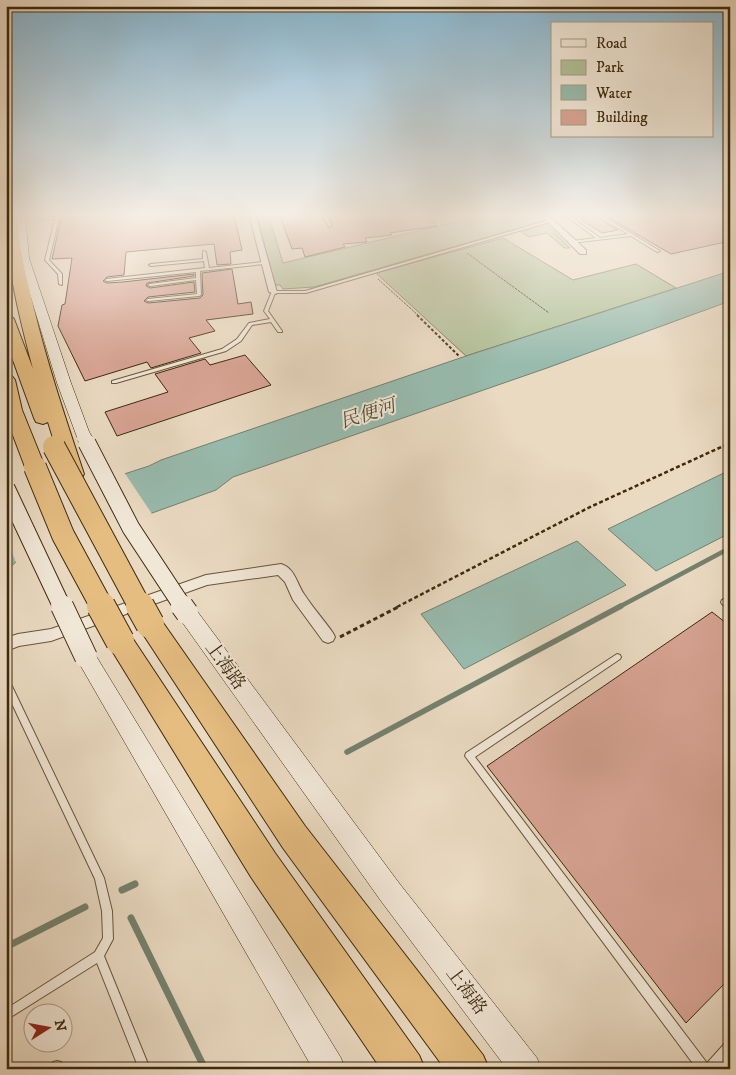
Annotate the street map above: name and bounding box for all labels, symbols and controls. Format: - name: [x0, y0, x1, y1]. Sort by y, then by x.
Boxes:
- legend: [551, 22, 714, 138]
- text: Road: [596, 34, 628, 53]
- text: Park: [596, 58, 625, 77]
- text: Water: [595, 84, 632, 103]
- text: Building: [596, 108, 648, 127]
- water label: 民便河: [337, 393, 402, 434]
- street label: 上海路: [200, 638, 250, 694]
- street label: 上海路: [441, 963, 491, 1019]
- north arrow: [22, 1002, 72, 1052]
- text: N: [50, 1018, 70, 1034]

